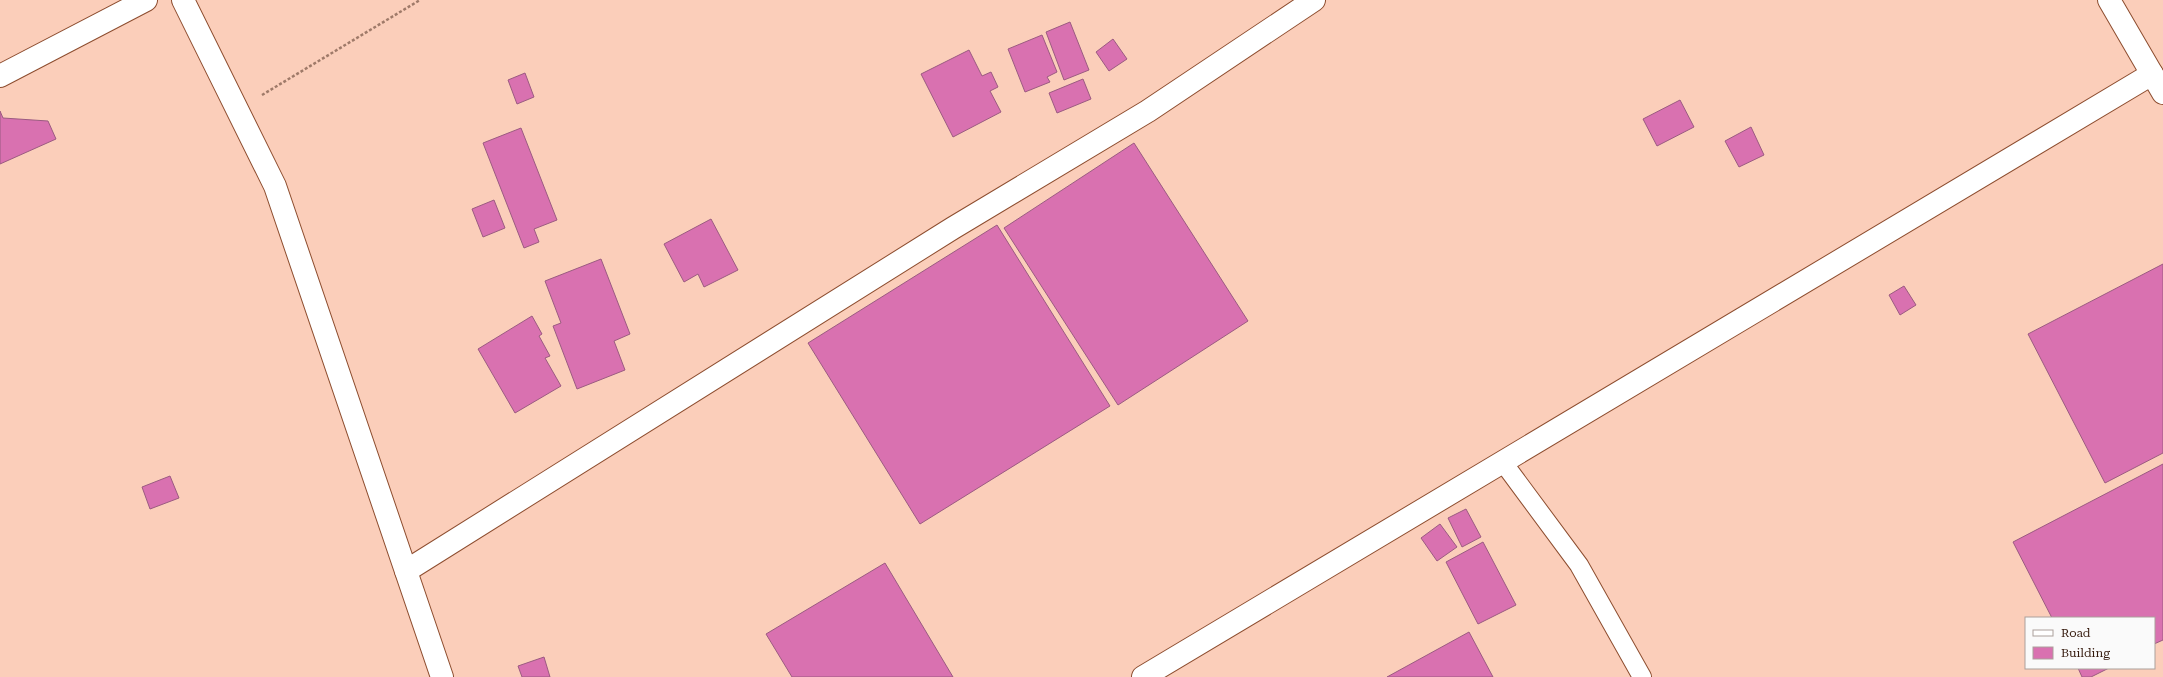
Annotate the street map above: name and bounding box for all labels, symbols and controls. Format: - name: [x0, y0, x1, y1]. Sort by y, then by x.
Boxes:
- legend: [2025, 617, 2155, 669]
- text: Road: [2061, 626, 2091, 640]
- text: Building: [2061, 646, 2110, 660]

